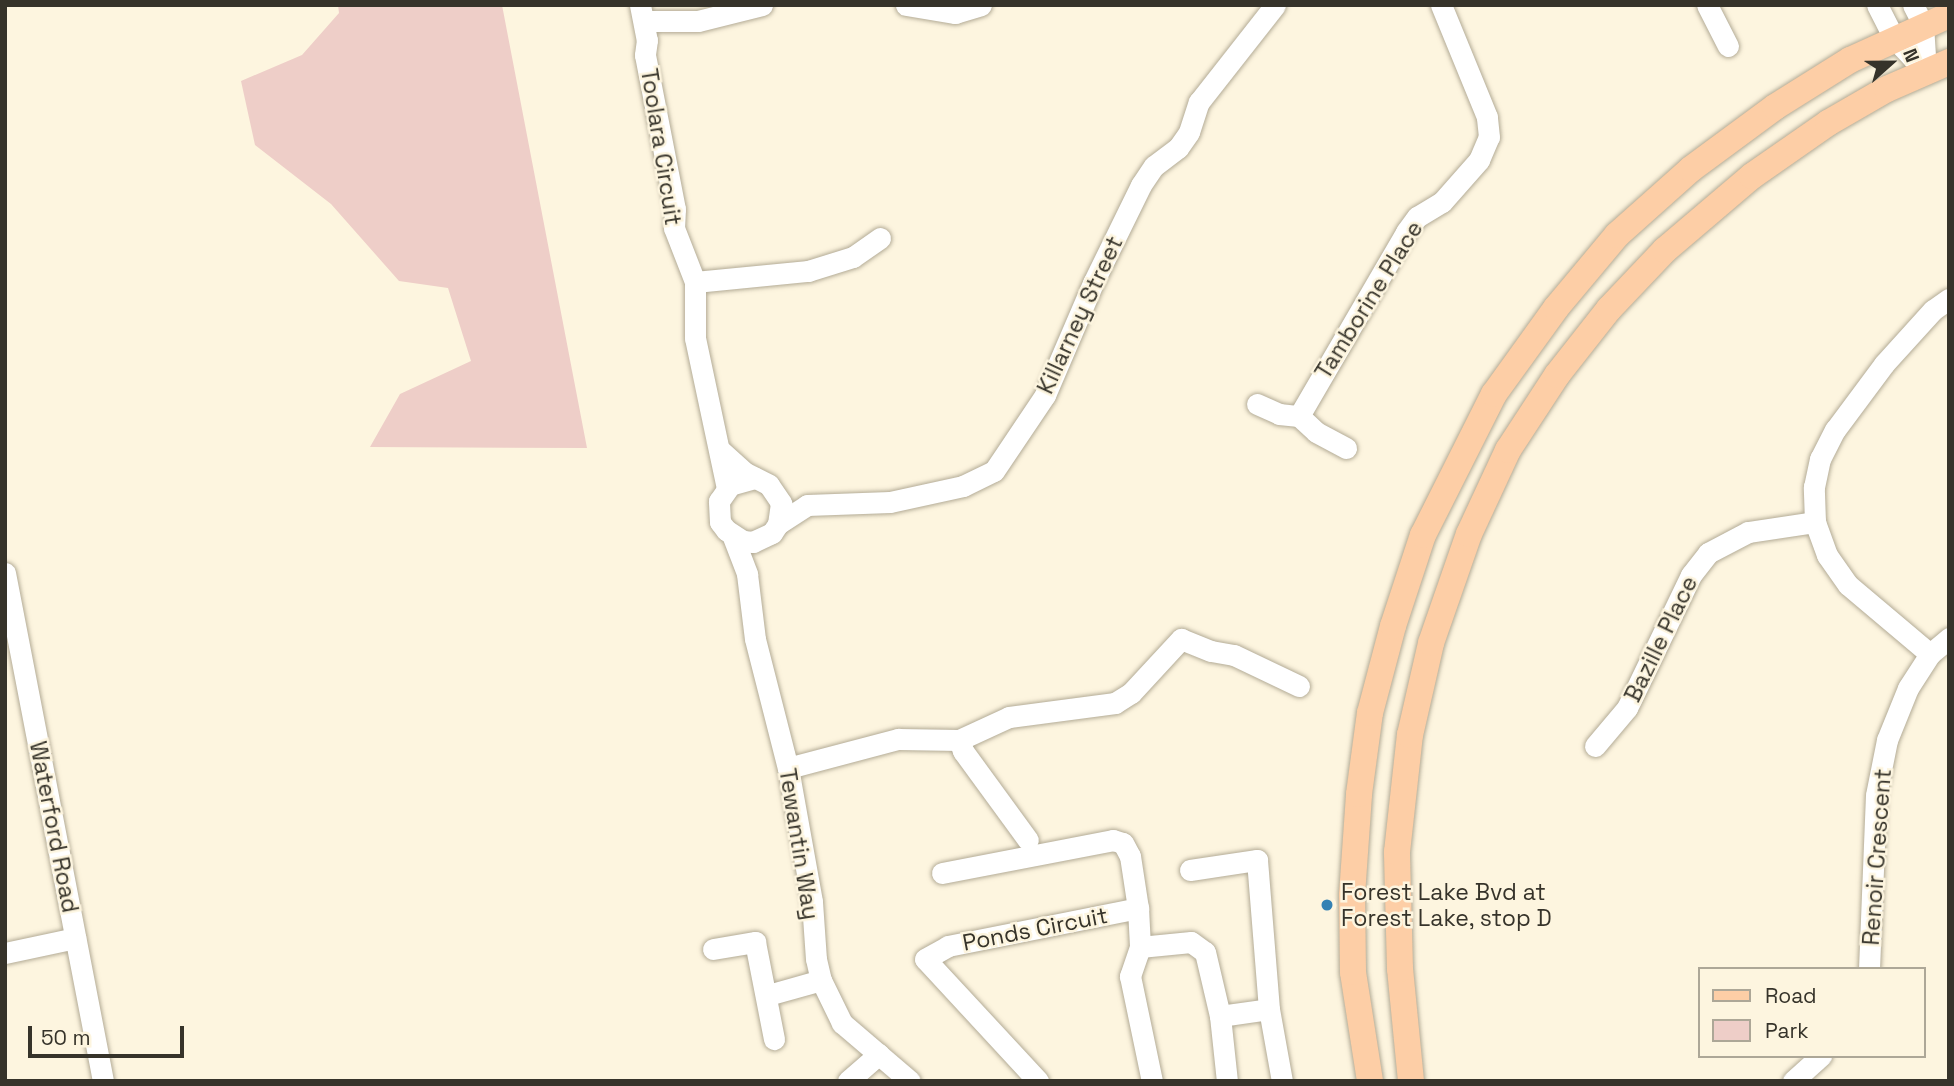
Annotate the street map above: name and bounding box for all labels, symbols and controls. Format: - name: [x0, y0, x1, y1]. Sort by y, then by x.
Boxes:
- north arrow: [1856, 28, 1926, 98]
- text: N: [1897, 45, 1925, 66]
- street label: Toolara Circuit: [635, 67, 687, 227]
- street label: Tamborine Place: [1309, 216, 1429, 384]
- street label: Killarney Street: [1031, 232, 1129, 398]
- street label: Bazille Place: [1619, 572, 1703, 706]
- street label: Waterford Road: [24, 739, 84, 915]
- street label: Tewantin Way: [773, 766, 825, 922]
- street label: Renoir Crescent: [1857, 768, 1897, 946]
- place label: Forest Lake Bvd at Forest Lake, stop D: [1341, 878, 1553, 932]
- marker: Forest Lake Bvd at Forest Lake, stop D: [1319, 897, 1335, 913]
- street label: Ponds Circuit: [960, 901, 1110, 957]
- legend: [1699, 967, 1926, 1058]
- text: Road: [1765, 982, 1817, 1009]
- scale bar: [32, 1012, 187, 1056]
- text: Park: [1765, 1017, 1809, 1044]
- text: 50 m: [41, 1024, 91, 1051]

